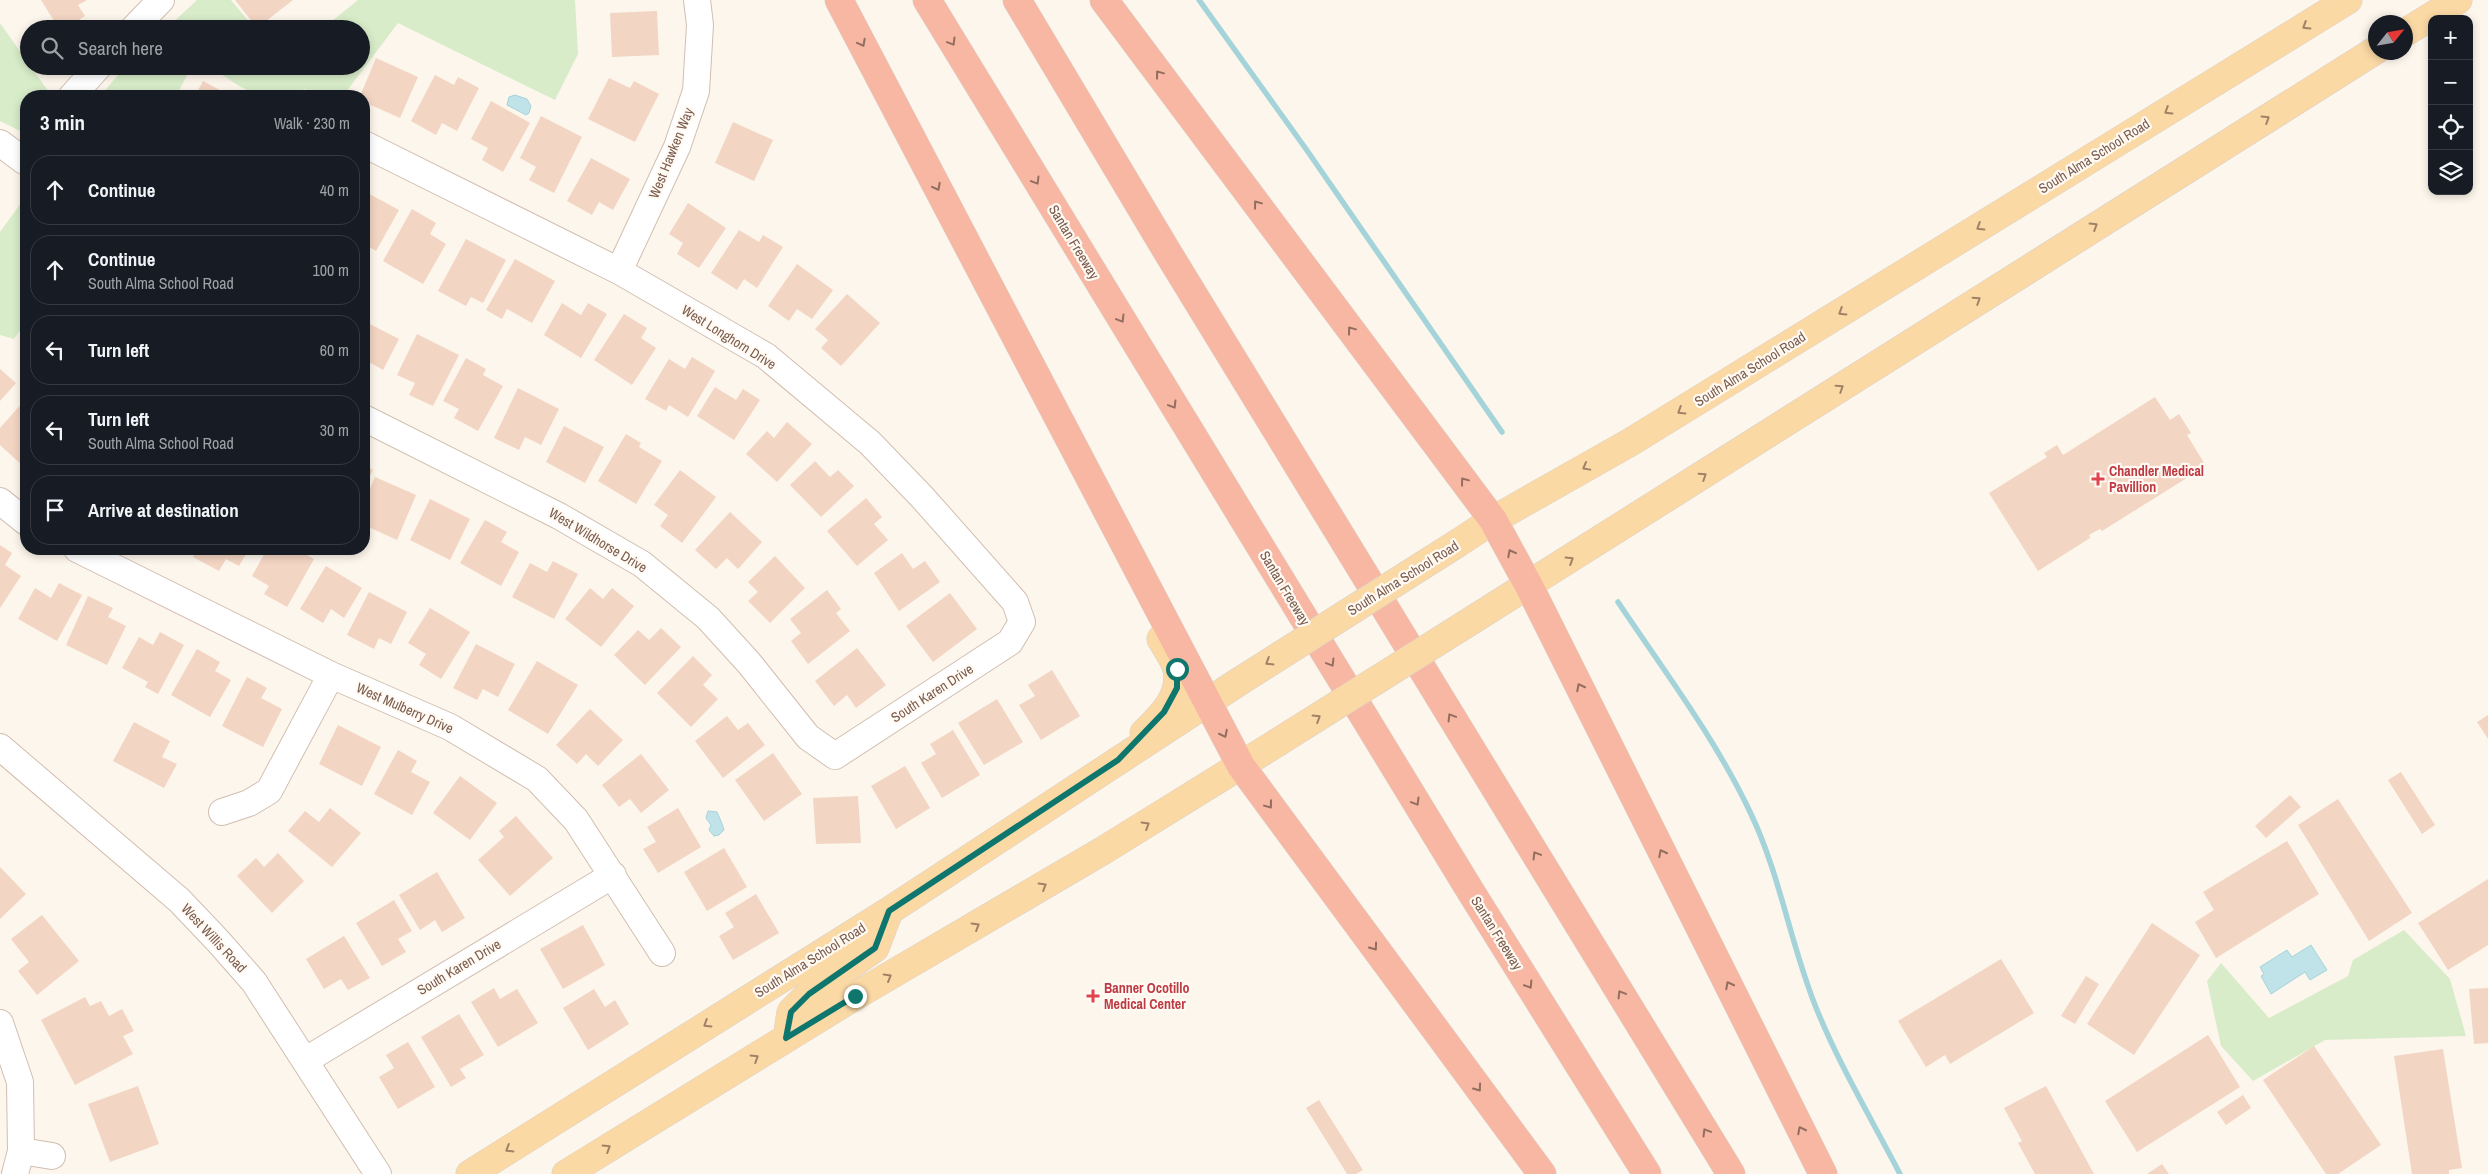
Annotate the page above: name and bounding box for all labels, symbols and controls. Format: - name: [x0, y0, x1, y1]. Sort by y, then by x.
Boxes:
- north arrow: [2368, 15, 2413, 60]
- map controls: [2428, 15, 2473, 195]
- button: +: [2428, 15, 2473, 60]
- one-way arrow: [2303, 19, 2312, 29]
- search box: [20, 20, 370, 75]
- icon: search: [38, 34, 66, 62]
- text: Search here: [78, 35, 163, 61]
- one-way arrow: [946, 36, 956, 45]
- one-way arrow: [856, 38, 866, 47]
- button: −: [2428, 60, 2473, 105]
- one-way arrow: [1156, 70, 1165, 80]
- one-way arrow: [2164, 104, 2173, 114]
- street label: West Hawken Way: [645, 105, 697, 201]
- button: locate: [2428, 105, 2473, 150]
- text: 3 min: [40, 108, 85, 137]
- text: Walk · 230 m: [274, 112, 350, 134]
- street label: South Alma School Road: [2035, 115, 2153, 197]
- one-way arrow: [2260, 115, 2269, 125]
- button: layers: [2428, 150, 2473, 195]
- one-way arrow: [1030, 175, 1040, 184]
- icon: ahead: [41, 176, 69, 204]
- text: Continue: [88, 177, 156, 203]
- text: 40 m: [320, 179, 349, 201]
- one-way arrow: [931, 182, 941, 191]
- one-way arrow: [1254, 201, 1262, 210]
- street label: Santan Freeway: [1045, 202, 1103, 283]
- one-way arrow: [1976, 220, 1985, 230]
- one-way arrow: [2089, 223, 2098, 232]
- text: Continue: [88, 246, 156, 272]
- icon: ahead: [41, 256, 69, 284]
- text: 100 m: [313, 259, 349, 281]
- text: South Alma School Road: [88, 272, 234, 294]
- one-way arrow: [1972, 297, 1981, 307]
- street label: West Longhorn Drive: [678, 301, 780, 373]
- one-way arrow: [1838, 306, 1847, 316]
- one-way arrow: [1114, 314, 1124, 323]
- one-way arrow: [1348, 326, 1357, 336]
- street label: South Alma School Road: [1691, 328, 1809, 410]
- icon: left: [41, 336, 69, 364]
- text: Turn left: [88, 337, 149, 363]
- text: 60 m: [320, 339, 349, 361]
- one-way arrow: [1834, 385, 1844, 394]
- one-way arrow: [1167, 400, 1177, 409]
- one-way arrow: [1677, 405, 1686, 415]
- text: Turn left: [88, 406, 149, 432]
- icon: left: [41, 416, 69, 444]
- text: 30 m: [320, 419, 349, 441]
- text: South Alma School Road: [88, 432, 234, 454]
- one-way arrow: [1583, 461, 1592, 471]
- place label: Chandler Medical Pavillion: [2109, 462, 2204, 496]
- one-way arrow: [1698, 472, 1707, 482]
- marker: Chandler Medical Pavillion: [2091, 472, 2105, 486]
- one-way arrow: [1461, 477, 1470, 487]
- icon: arrive: [41, 496, 69, 524]
- text: Arrive at destination: [88, 497, 239, 523]
- street label: West Wildhorse Drive: [546, 504, 650, 576]
- street label: South Alma School Road: [1344, 537, 1462, 619]
- street label: Santan Freeway: [1256, 548, 1314, 629]
- one-way arrow: [1507, 549, 1517, 558]
- one-way arrow: [1565, 556, 1574, 566]
- one-way arrow: [1266, 656, 1275, 666]
- route start: [1166, 658, 1189, 681]
- one-way arrow: [1325, 658, 1335, 667]
- street label: South Karen Drive: [887, 660, 977, 726]
- street label: West Mulberry Drive: [354, 679, 456, 737]
- one-way arrow: [1576, 684, 1586, 693]
- one-way arrow: [1448, 713, 1458, 722]
- one-way arrow: [1311, 715, 1320, 724]
- one-way arrow: [1218, 729, 1228, 738]
- one-way arrow: [1410, 797, 1420, 806]
- one-way arrow: [1264, 799, 1272, 808]
- one-way arrow: [1140, 821, 1149, 831]
- one-way arrow: [1658, 849, 1668, 858]
- one-way arrow: [1533, 852, 1543, 861]
- one-way arrow: [1038, 882, 1047, 892]
- street label: Santan Freeway: [1467, 893, 1527, 973]
- street label: West Willis Road: [177, 900, 251, 976]
- street label: South Alma School Road: [751, 919, 869, 1001]
- one-way arrow: [971, 922, 980, 932]
- street label: South Karen Drive: [414, 935, 504, 999]
- one-way arrow: [1368, 941, 1377, 951]
- one-way arrow: [883, 973, 892, 983]
- place label: Banner Ocotillo Medical Center: [1104, 979, 1189, 1013]
- one-way arrow: [1523, 979, 1532, 988]
- one-way arrow: [1724, 981, 1735, 990]
- route end: [844, 985, 867, 1008]
- marker: Banner Ocotillo Medical Center: [1086, 989, 1100, 1003]
- one-way arrow: [1617, 990, 1627, 999]
- one-way arrow: [704, 1018, 713, 1027]
- one-way arrow: [749, 1054, 758, 1064]
- one-way arrow: [1473, 1082, 1481, 1091]
- one-way arrow: [1797, 1127, 1807, 1136]
- one-way arrow: [1702, 1129, 1712, 1138]
- one-way arrow: [505, 1143, 515, 1152]
- one-way arrow: [602, 1145, 611, 1155]

